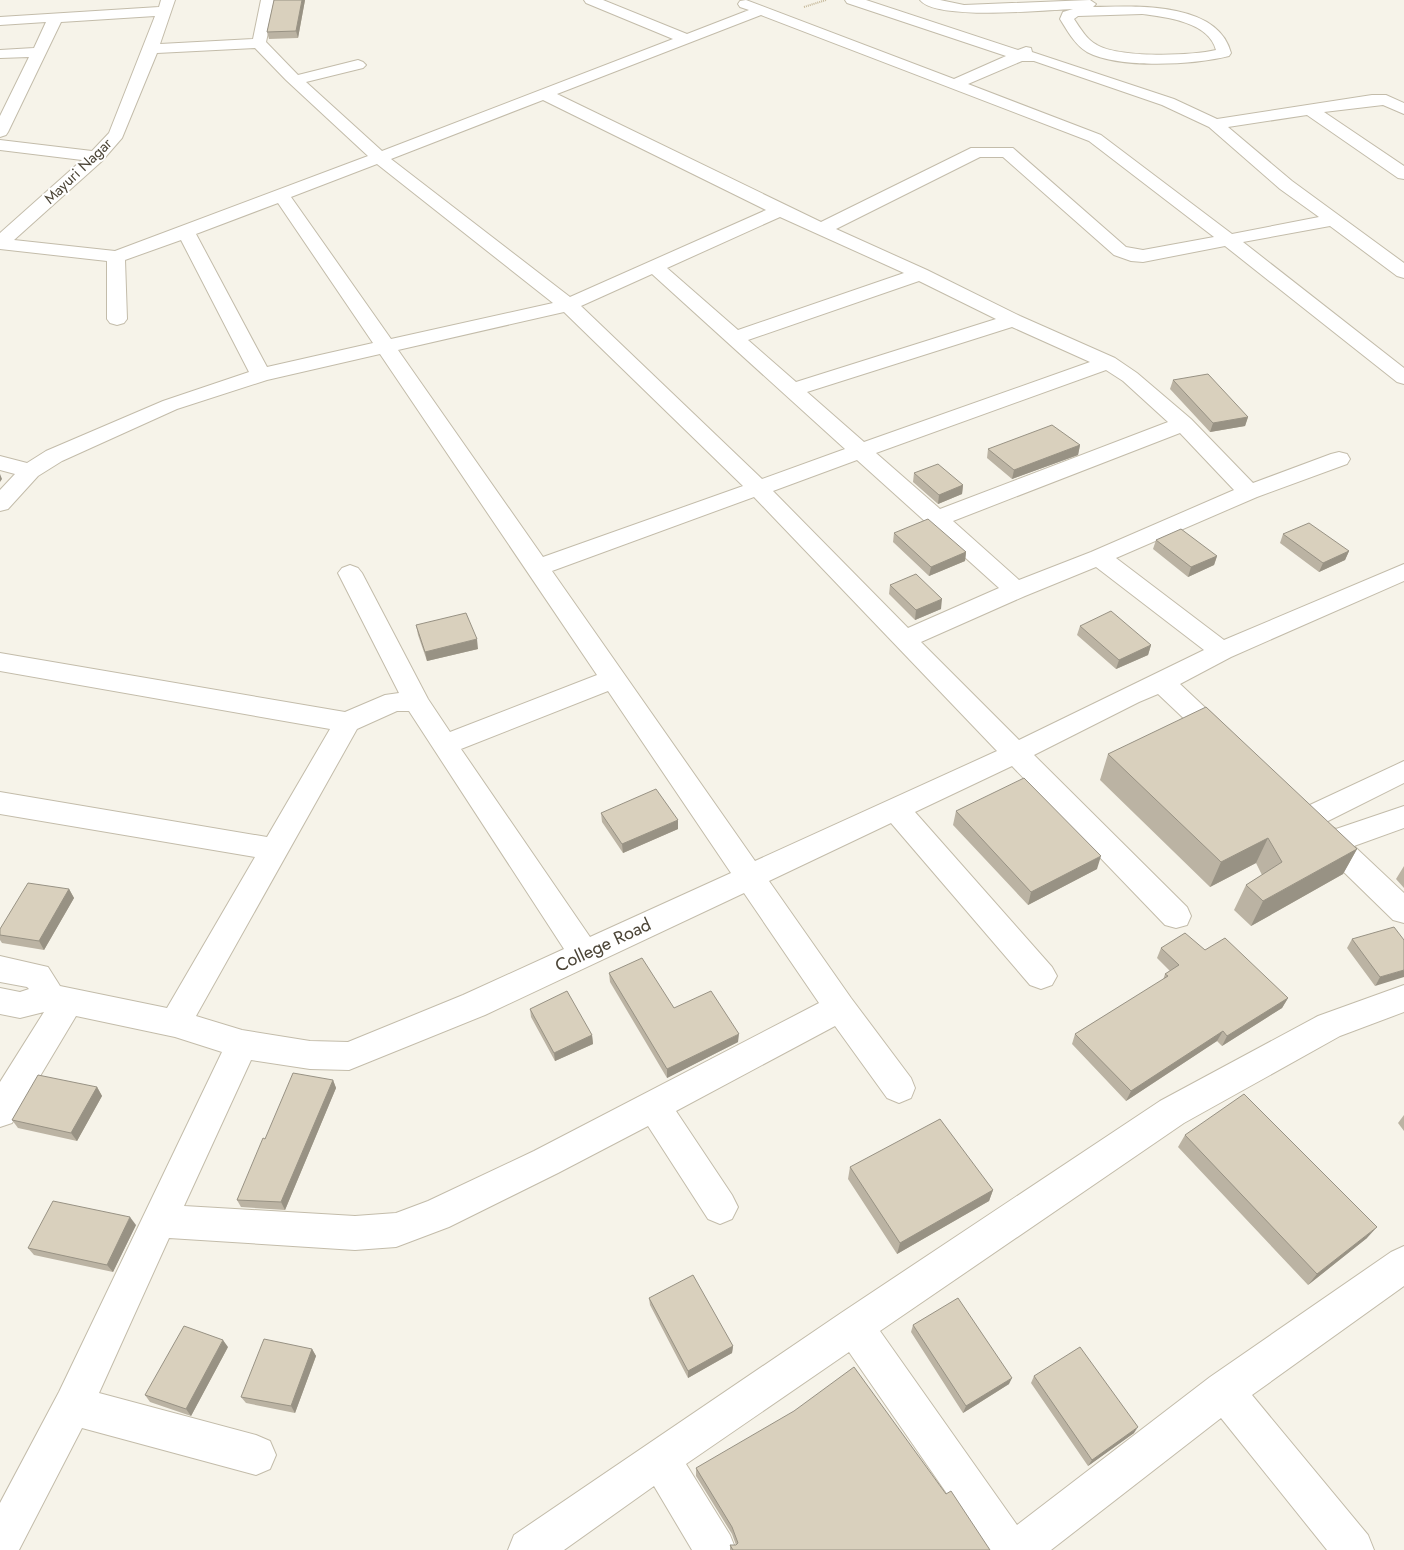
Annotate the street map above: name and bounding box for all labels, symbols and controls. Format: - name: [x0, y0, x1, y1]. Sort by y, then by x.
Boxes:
- street label: Mayuri Nagar: [39, 132, 118, 209]
- street label: College Road: [551, 911, 655, 979]

